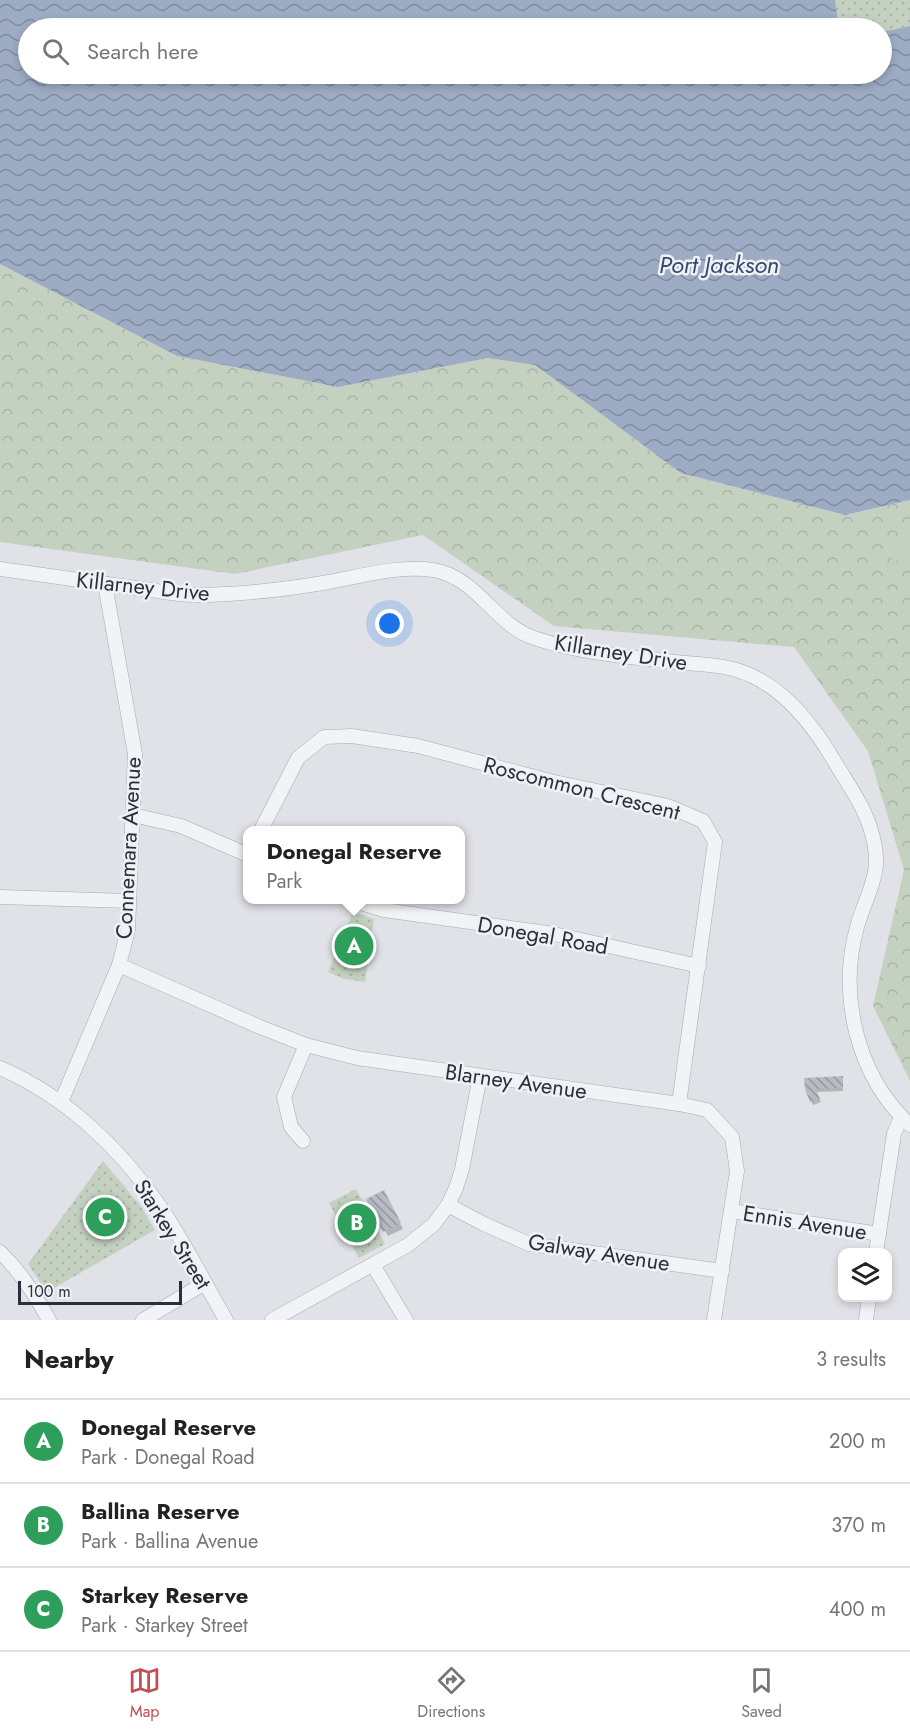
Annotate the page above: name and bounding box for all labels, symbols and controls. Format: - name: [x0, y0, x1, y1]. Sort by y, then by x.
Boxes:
- search box: [18, 18, 892, 84]
- icon: search: [39, 35, 72, 68]
- text: Search here: [87, 35, 198, 67]
- water label: Port Jackson: [659, 247, 779, 282]
- street label: Killarney Drive: [75, 563, 211, 609]
- your location: [375, 609, 404, 638]
- street label: Killarney Drive: [552, 626, 690, 678]
- street label: Roscommon Crescent: [480, 748, 684, 828]
- street label: Connemara Avenue: [107, 756, 149, 940]
- popup: [243, 826, 465, 904]
- text: Donegal Reserve: [266, 835, 442, 867]
- text: Park: [266, 867, 302, 896]
- street label: Donegal Road: [475, 908, 611, 962]
- pin: A: [334, 924, 374, 968]
- street label: Blarney Avenue: [443, 1055, 589, 1107]
- street label: Starkey Street: [126, 1173, 220, 1296]
- pin: C: [86, 1194, 124, 1240]
- street label: Ennis Avenue: [741, 1196, 869, 1248]
- pin: B: [338, 1200, 376, 1246]
- street label: Galway Avenue: [526, 1225, 672, 1279]
- map controls: [838, 1248, 892, 1302]
- button: layers: [838, 1248, 892, 1302]
- scale bar: [18, 1278, 182, 1306]
- text: 100 m: [27, 1280, 71, 1303]
- text: Nearby: [24, 1340, 113, 1378]
- text: 3 results: [816, 1345, 886, 1374]
- text: Donegal Reserve: [81, 1411, 256, 1443]
- text: A: [36, 1427, 51, 1456]
- text: 200 m: [829, 1427, 886, 1456]
- text: Park · Donegal Road: [81, 1443, 255, 1472]
- text: Ballina Reserve: [81, 1495, 240, 1527]
- text: B: [37, 1511, 50, 1540]
- text: 370 m: [831, 1511, 886, 1540]
- text: Park · Ballina Avenue: [81, 1527, 258, 1556]
- text: Starkey Reserve: [81, 1579, 248, 1611]
- text: C: [36, 1595, 51, 1624]
- text: 400 m: [829, 1595, 886, 1624]
- text: Park · Starkey Street: [81, 1611, 248, 1640]
- tab: Map: [128, 1664, 161, 1723]
- tab: Directions: [417, 1664, 485, 1723]
- tab: Saved: [741, 1664, 782, 1723]

